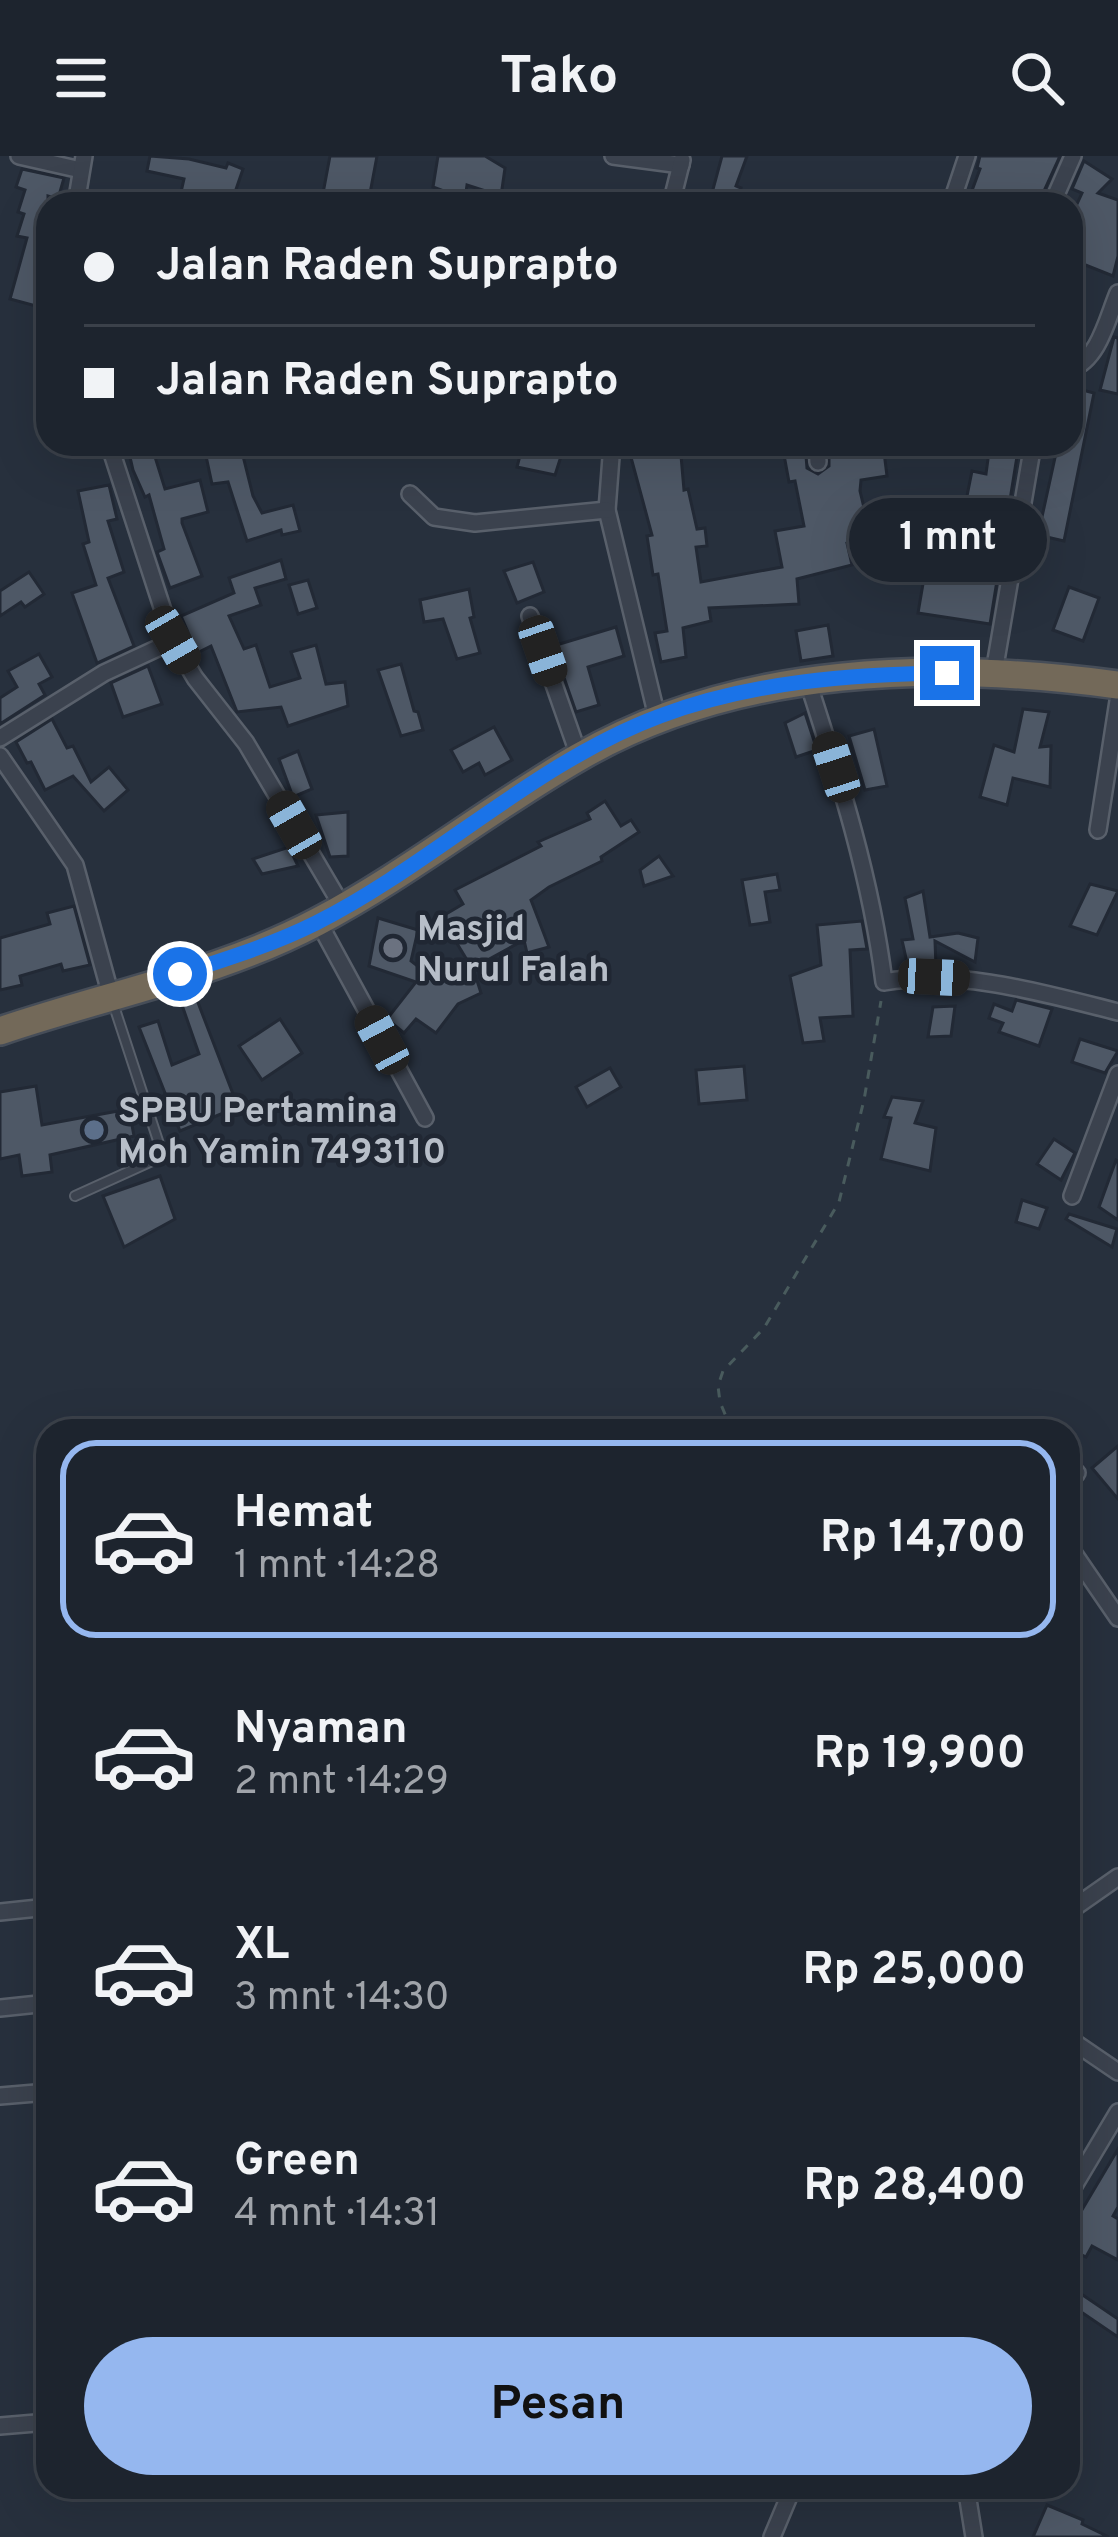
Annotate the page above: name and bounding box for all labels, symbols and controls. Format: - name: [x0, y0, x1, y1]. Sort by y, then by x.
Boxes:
- text: Tako: [500, 44, 618, 113]
- icon: menu: [48, 45, 114, 111]
- icon: search: [1004, 45, 1070, 111]
- text: Jalan Raden Suprapto: [156, 239, 619, 296]
- text: Jalan Raden Suprapto: [156, 354, 619, 411]
- callout: 1 mnt: [848, 499, 1046, 583]
- text: 1 mnt: [899, 515, 997, 564]
- car: [139, 600, 207, 680]
- car: [514, 611, 572, 691]
- route end: [920, 646, 974, 700]
- car: [808, 727, 864, 807]
- car: [260, 785, 328, 865]
- place label: Masjid Nurul Falah: [417, 908, 609, 995]
- marker: Masjid Nurul Falah: [380, 935, 406, 961]
- route start: [153, 947, 207, 1001]
- car: [897, 957, 971, 997]
- car: [349, 1000, 415, 1080]
- place label: SPBU Pertamina Moh Yamin 7493110: [118, 1090, 446, 1177]
- marker: SPBU Pertamina Moh Yamin 7493110: [81, 1117, 107, 1143]
- icon: car: [90, 1485, 198, 1593]
- text: Hemat: [234, 1486, 373, 1543]
- text: Rp 14,700: [820, 1511, 1026, 1568]
- text: 1 mnt · 14:28: [234, 1543, 440, 1592]
- icon: car: [90, 1701, 198, 1809]
- text: Nyaman: [234, 1702, 408, 1759]
- text: Rp 19,900: [814, 1727, 1026, 1784]
- text: 2 mnt · 14:29: [234, 1759, 449, 1808]
- icon: car: [90, 1917, 198, 2025]
- text: XL: [234, 1918, 289, 1975]
- text: Rp 25,000: [802, 1943, 1026, 2000]
- text: 3 mnt · 14:30: [234, 1975, 450, 2024]
- icon: car: [90, 2133, 198, 2241]
- text: Green: [234, 2134, 360, 2191]
- text: Rp 28,400: [803, 2159, 1026, 2216]
- text: 4 mnt · 14:31: [234, 2191, 440, 2240]
- button: Pesan: [84, 2337, 1032, 2475]

